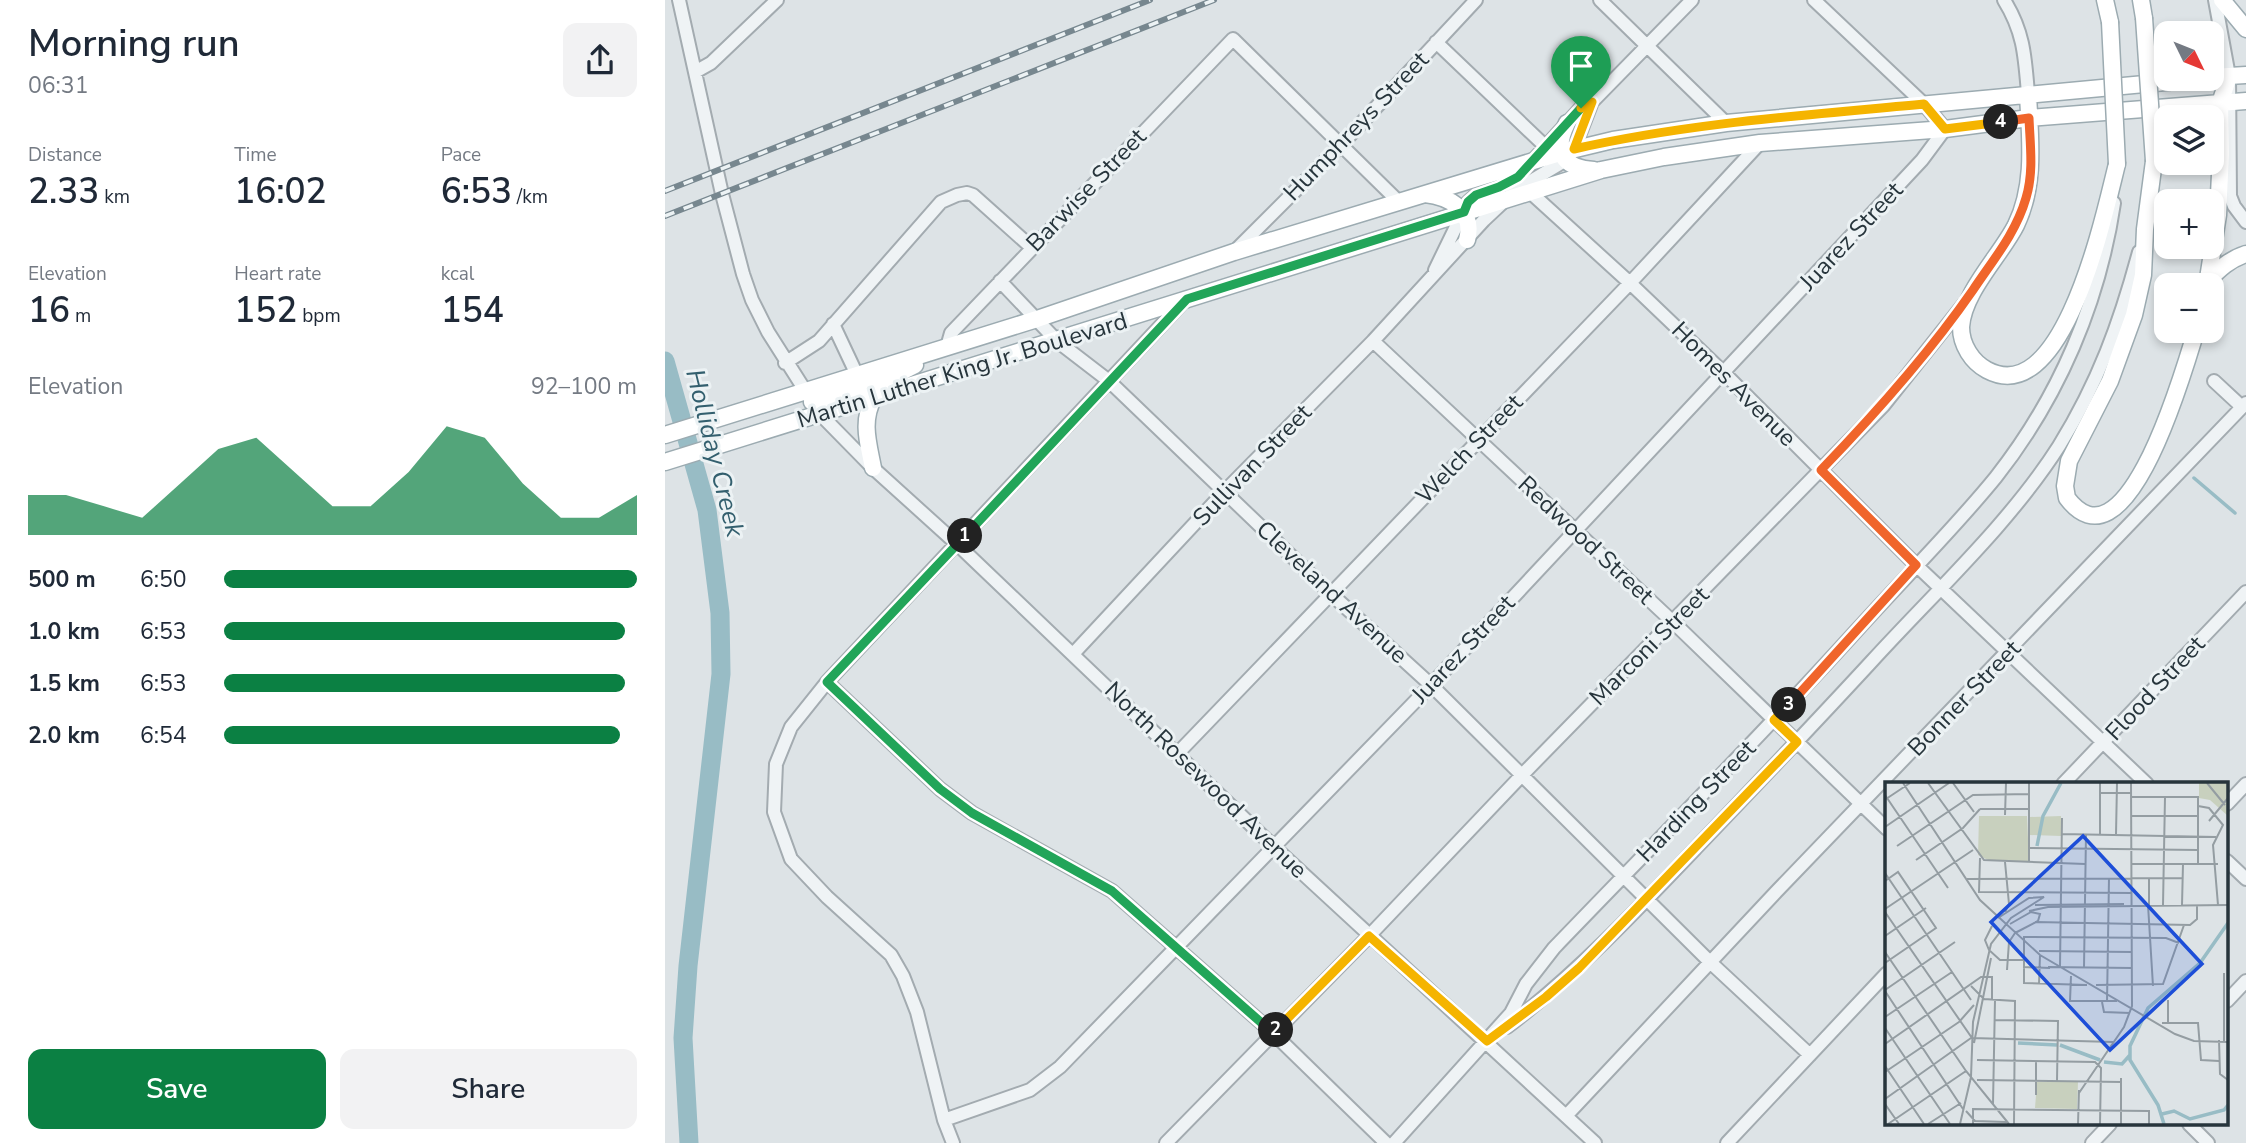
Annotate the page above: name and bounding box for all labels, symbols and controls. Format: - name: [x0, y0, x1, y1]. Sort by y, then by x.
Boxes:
- text: Morning run: [28, 18, 240, 69]
- north arrow: [2154, 21, 2224, 91]
- map controls: [2154, 21, 2224, 343]
- button: share: [563, 23, 637, 97]
- pin: [1551, 36, 1611, 108]
- street label: Humphreys Street: [1276, 44, 1436, 208]
- icon: arrive: [1562, 47, 1600, 85]
- text: 06:31: [28, 70, 88, 101]
- pin: 4: [1983, 104, 2019, 140]
- button: layers: [2154, 105, 2224, 175]
- text: 4: [1995, 108, 2006, 134]
- street label: Barwise Street: [1019, 121, 1153, 259]
- text: Distance: [28, 142, 102, 168]
- text: Time: [234, 142, 277, 168]
- text: Pace: [441, 142, 481, 168]
- text: 2.33: [28, 168, 99, 215]
- text: 16:02: [234, 168, 327, 215]
- text: 6:53: [441, 168, 512, 215]
- street label: Juarez Street: [1792, 174, 1910, 298]
- text: km: [99, 184, 130, 210]
- text: /km: [512, 184, 548, 210]
- button: +: [2154, 189, 2224, 259]
- text: Elevation: [28, 261, 107, 287]
- text: Heart rate: [234, 261, 321, 287]
- text: kcal: [441, 261, 474, 287]
- button: −: [2154, 273, 2224, 343]
- text: 16: [28, 287, 70, 334]
- text: 152: [234, 287, 297, 334]
- text: 154: [441, 287, 504, 334]
- text: m: [70, 303, 91, 329]
- text: bpm: [297, 303, 341, 329]
- street label: Martin Luther King Jr. Boulevard: [793, 304, 1131, 436]
- street label: Homes Avenue: [1665, 315, 1803, 453]
- water label: Holliday Creek: [677, 365, 753, 542]
- text: Elevation: [28, 371, 123, 402]
- text: 92–100 m: [531, 371, 637, 402]
- street label: Welch Street: [1408, 387, 1530, 511]
- street label: Sullivan Street: [1186, 397, 1319, 533]
- street label: Redwood Street: [1511, 469, 1661, 612]
- street label: Cleveland Avenue: [1249, 513, 1415, 671]
- pin: 1: [947, 518, 983, 554]
- text: 1: [959, 522, 970, 548]
- text: 500 m: [28, 564, 96, 595]
- text: 6:50: [140, 564, 187, 595]
- street label: Marconi Street: [1582, 579, 1716, 713]
- street label: Juarez Street: [1404, 587, 1522, 711]
- text: 1.0 km: [28, 616, 100, 647]
- text: 6:53: [140, 616, 187, 647]
- street label: Flood Street: [2098, 628, 2212, 747]
- street label: Bonner Street: [1900, 633, 2028, 763]
- text: 1.5 km: [28, 668, 100, 699]
- text: 6:53: [140, 668, 187, 699]
- street label: North Rosewood Avenue: [1098, 675, 1314, 885]
- pin: 3: [1771, 688, 1807, 722]
- text: 3: [1783, 691, 1794, 717]
- text: 2.0 km: [28, 720, 100, 751]
- text: 6:54: [140, 720, 187, 751]
- street label: Harding Street: [1629, 733, 1763, 869]
- inset map: [1885, 782, 2228, 1126]
- pin: 2: [1259, 1012, 1293, 1048]
- text: 2: [1270, 1016, 1281, 1042]
- button: Save: [28, 1049, 326, 1129]
- button: Share: [340, 1049, 637, 1129]

